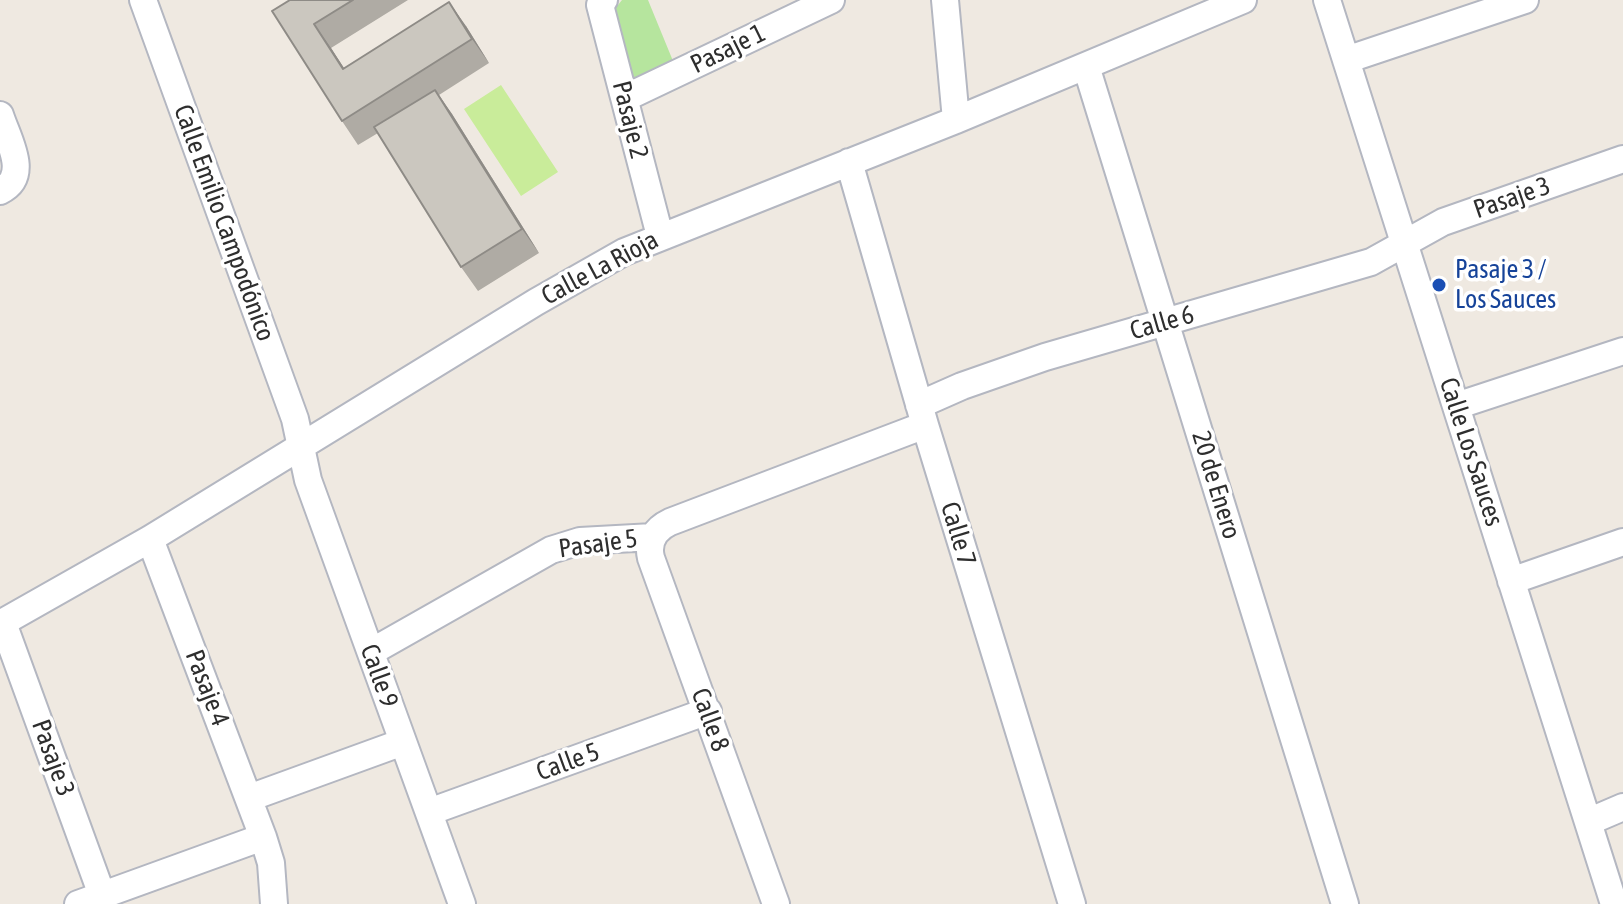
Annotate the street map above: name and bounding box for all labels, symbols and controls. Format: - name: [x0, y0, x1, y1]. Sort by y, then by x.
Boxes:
- street label: Pasaje 1: [686, 18, 770, 80]
- street label: Pasaje 2: [605, 78, 655, 162]
- street label: Calle Emilio Campodónico: [167, 101, 281, 345]
- street label: Pasaje 3: [1470, 170, 1554, 226]
- street label: Calle La Rioja: [536, 224, 664, 312]
- place label: Pasaje 3 / Los Sauces: [1455, 254, 1556, 316]
- marker: Pasaje 3 / Los Sauces: [1430, 276, 1448, 294]
- street label: Calle 6: [1127, 299, 1197, 347]
- street label: Calle Los Sauces: [1432, 374, 1510, 530]
- street label: 20 de Enero: [1185, 427, 1247, 543]
- street label: Calle 7: [934, 498, 982, 570]
- street label: Pasaje 5: [557, 523, 639, 565]
- street label: Calle 9: [353, 640, 405, 712]
- street label: Pasaje 4: [178, 645, 236, 731]
- street label: Calle 8: [684, 684, 736, 756]
- street label: Pasaje 3: [25, 715, 81, 801]
- street label: Calle 5: [532, 736, 604, 788]

